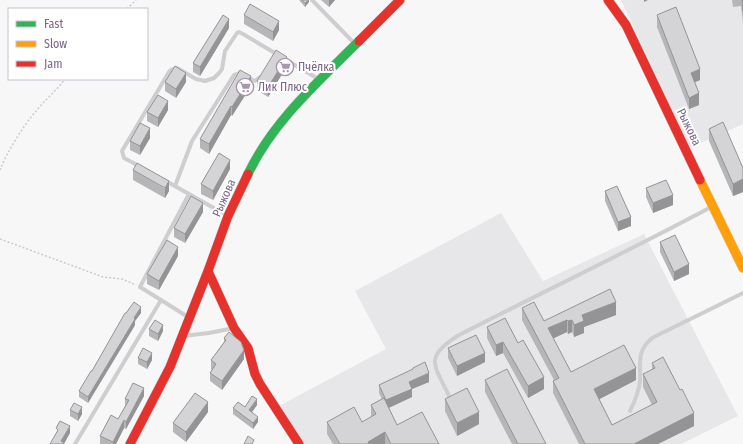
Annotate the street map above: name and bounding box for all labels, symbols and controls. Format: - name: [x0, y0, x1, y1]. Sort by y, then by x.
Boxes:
- legend: [8, 8, 148, 80]
- text: Fast: [44, 17, 63, 31]
- text: Slow: [44, 37, 67, 51]
- text: Jam: [44, 57, 62, 71]
- supermarket icon: Пчёлка: [275, 57, 295, 77]
- place label: Пчёлка: [298, 60, 335, 74]
- supermarket icon: Лик Плюс: [235, 77, 255, 97]
- place label: Лик Плюс: [258, 80, 307, 94]
- street label: Рыжова: [674, 106, 704, 148]
- street label: Рыжова: [210, 177, 239, 219]

